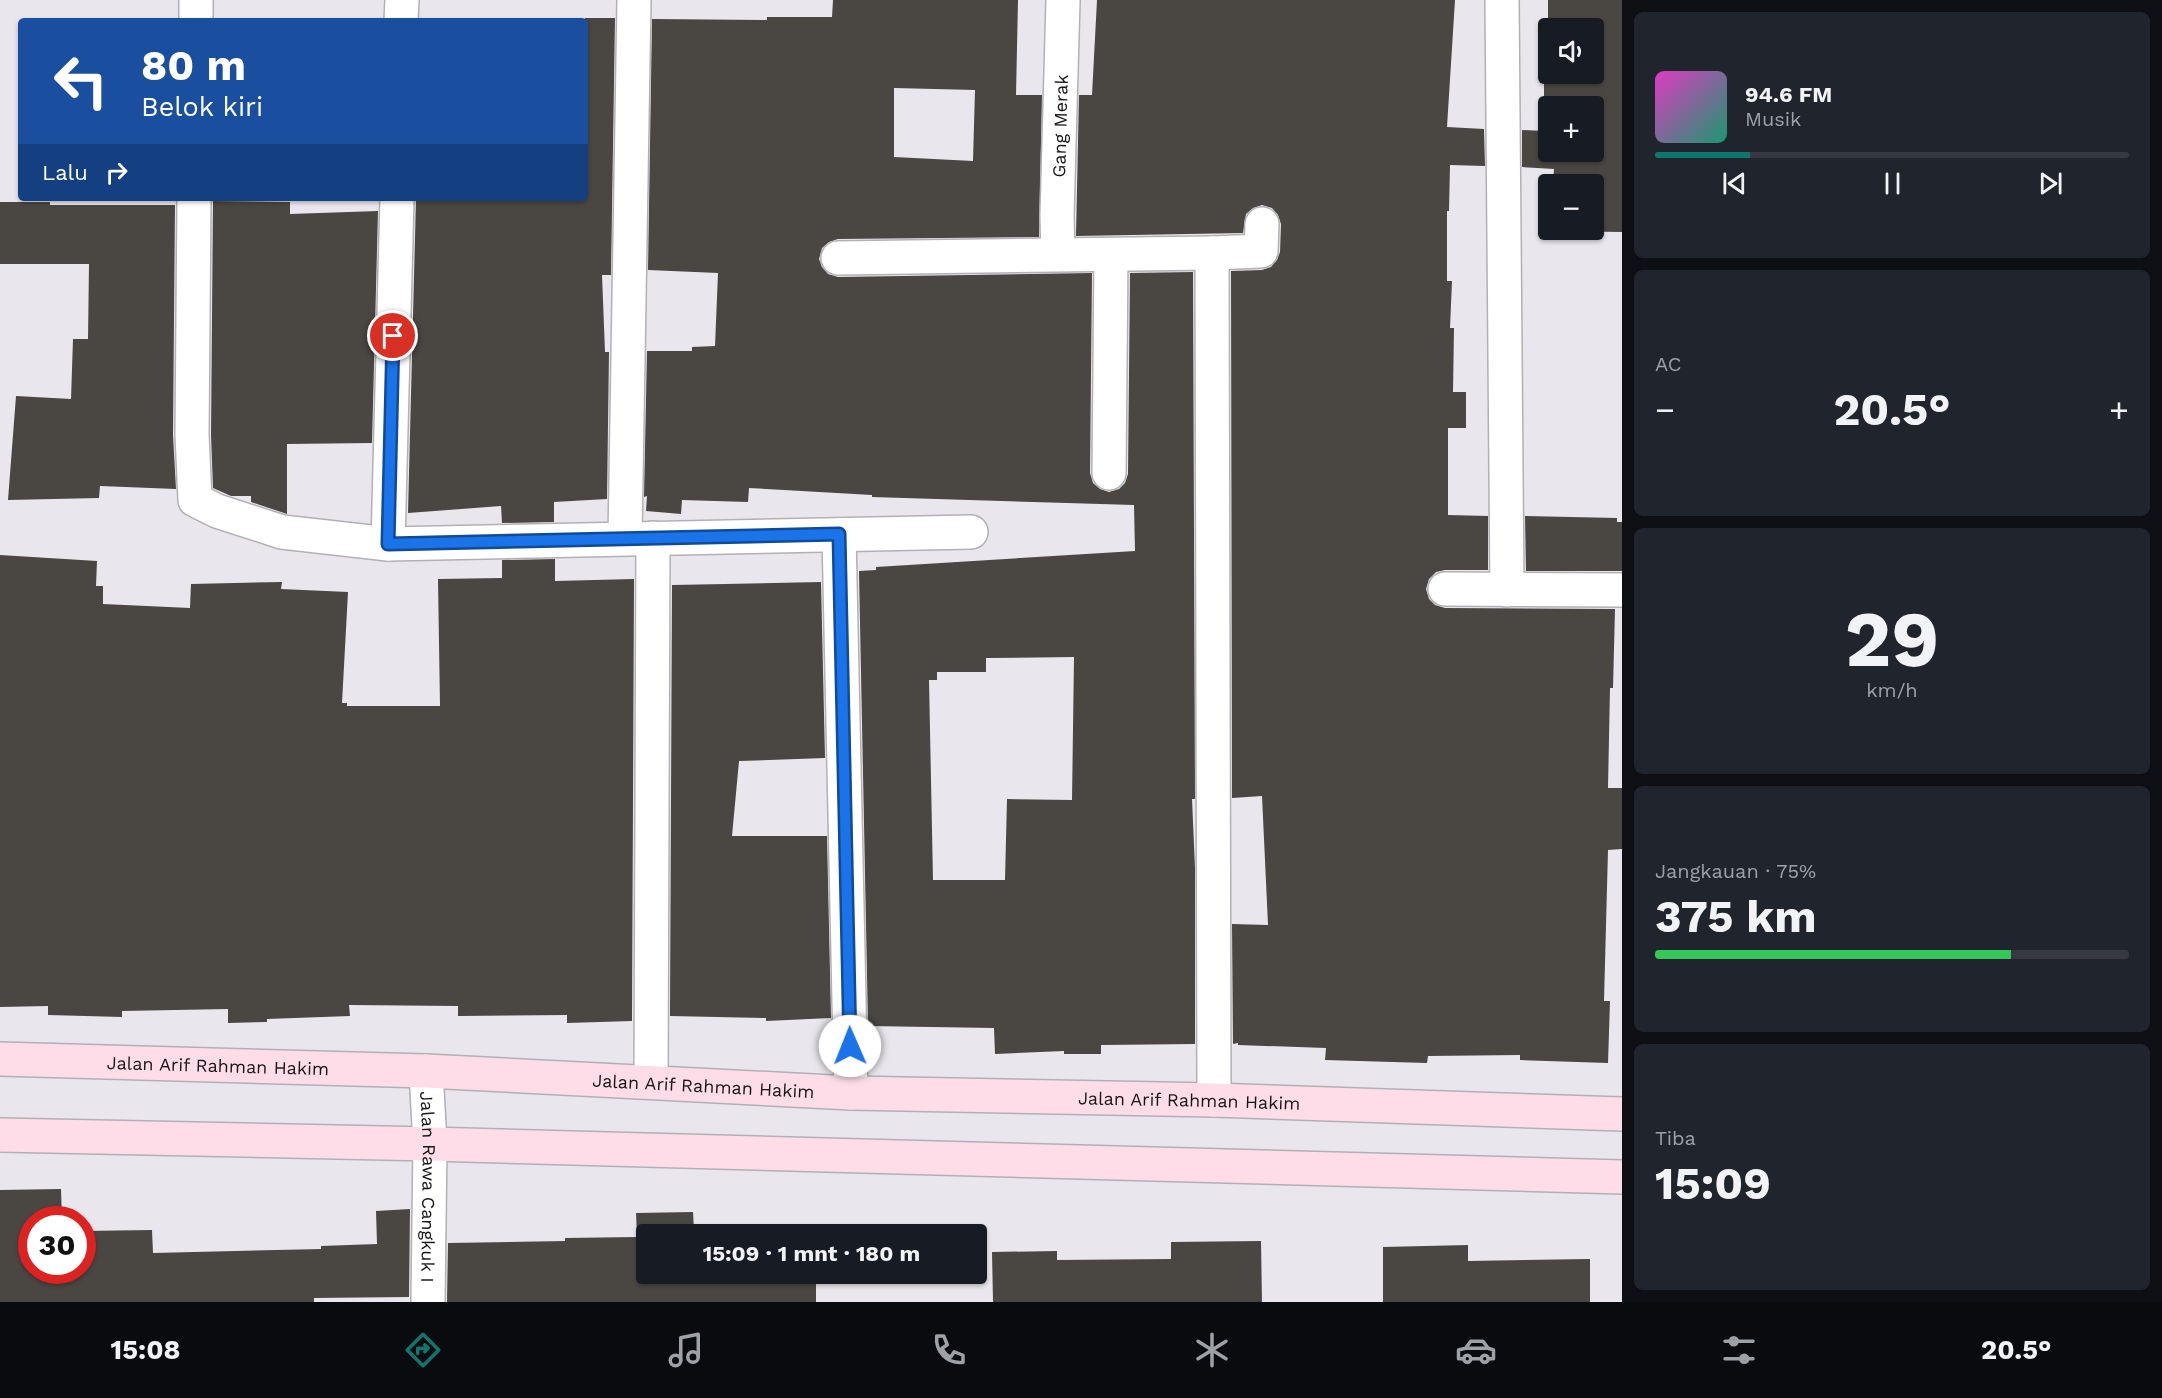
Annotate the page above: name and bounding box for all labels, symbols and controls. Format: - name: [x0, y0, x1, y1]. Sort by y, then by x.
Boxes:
- map controls: [1538, 18, 1604, 240]
- button: sound: [1538, 18, 1604, 84]
- text: 80 m: [141, 41, 246, 90]
- icon: left: [42, 42, 120, 120]
- street label: Gang Merak: [1048, 74, 1071, 178]
- text: 94.6 FM: [1745, 82, 1832, 107]
- text: Belok kiri: [141, 91, 263, 123]
- button: +: [1538, 96, 1604, 162]
- text: Musik: [1745, 107, 1801, 131]
- icon: right: [100, 156, 133, 189]
- text: Lalu: [42, 160, 88, 185]
- icon: previous: [1718, 167, 1751, 200]
- icon: pause: [1876, 167, 1909, 200]
- icon: next: [2034, 167, 2067, 200]
- button: −: [1538, 174, 1604, 240]
- pin: [367, 310, 418, 361]
- icon: arrive: [376, 319, 409, 352]
- text: AC: [1655, 352, 1681, 376]
- text: 20.5°: [1834, 383, 1950, 436]
- text: −: [1655, 390, 1675, 429]
- text: +: [2109, 390, 2129, 429]
- text: 29: [1845, 593, 1939, 685]
- text: km/h: [1866, 678, 1918, 702]
- text: Jangkauan · 75%: [1655, 859, 1816, 883]
- text: 375 km: [1655, 890, 1817, 943]
- position arrow: [818, 1014, 882, 1078]
- street label: Jalan Arif Rahman Hakim: [106, 1052, 329, 1079]
- street label: Jalan Arif Rahman Hakim: [592, 1069, 815, 1102]
- street label: Jalan Arif Rahman Hakim: [1078, 1087, 1301, 1113]
- street label: Jalan Rawa Cangkuk I: [417, 1091, 440, 1283]
- text: Tiba: [1655, 1126, 1696, 1150]
- text: 15:09: [1655, 1157, 1771, 1210]
- speed limit sign: 30: [18, 1206, 96, 1284]
- text: 15:09 · 1 mnt · 180 m: [703, 1241, 920, 1266]
- icon: directions: [402, 1329, 444, 1371]
- icon: music: [665, 1329, 707, 1371]
- icon: phone: [928, 1329, 970, 1371]
- icon: climate: [1191, 1329, 1233, 1371]
- icon: car: [1455, 1329, 1497, 1371]
- icon: filters: [1718, 1329, 1760, 1371]
- text: 15:08: [111, 1334, 180, 1366]
- text: 20.5°: [1981, 1334, 2051, 1366]

